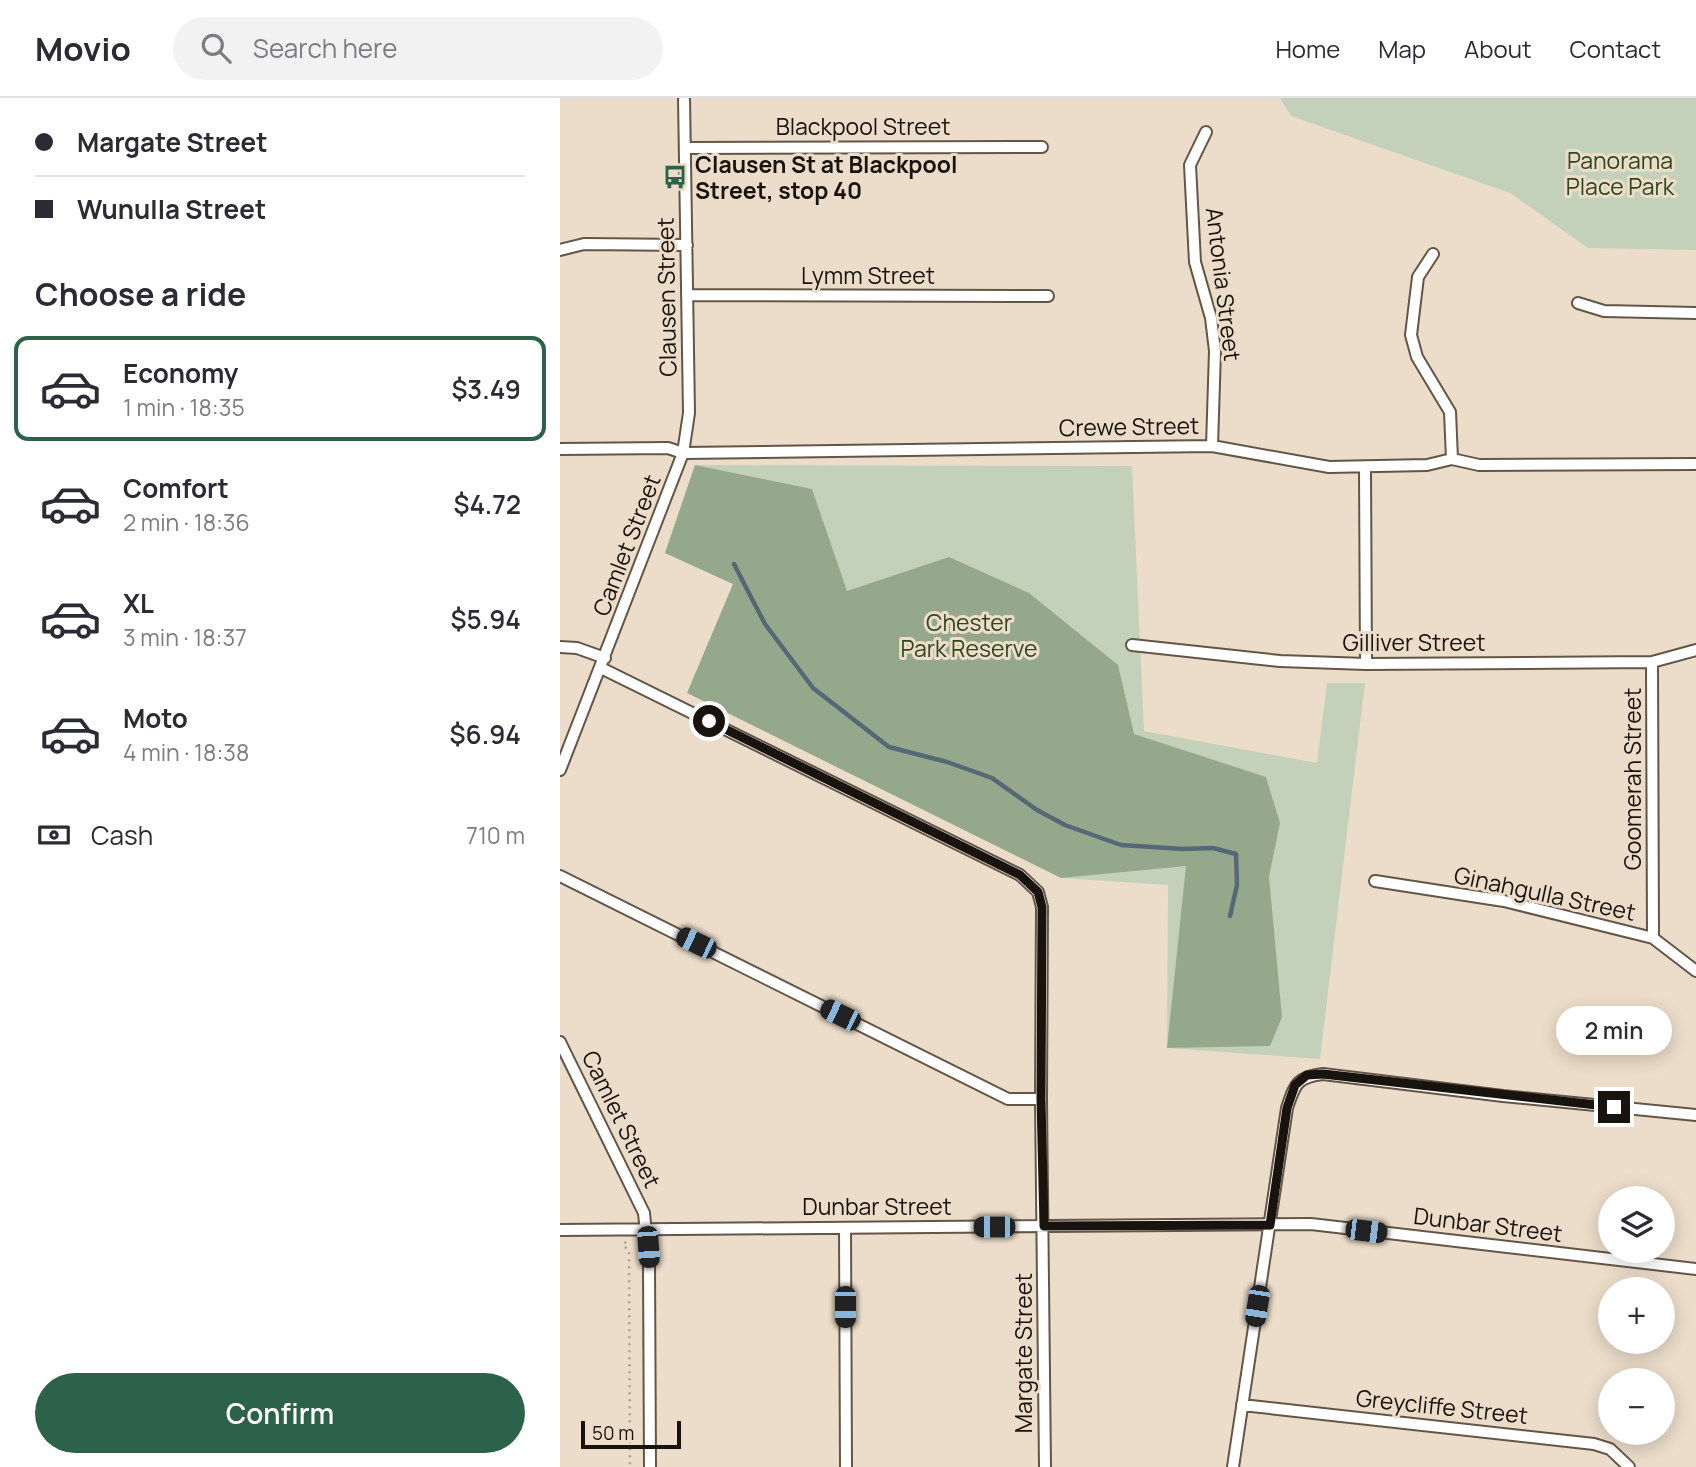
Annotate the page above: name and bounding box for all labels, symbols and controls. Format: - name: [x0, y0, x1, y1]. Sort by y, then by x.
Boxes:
- search box: [173, 17, 663, 80]
- text: Movio: [35, 26, 131, 71]
- icon: search: [197, 29, 235, 67]
- text: Search here: [253, 30, 397, 66]
- text: Home: [1275, 32, 1340, 65]
- text: Map: [1378, 32, 1426, 65]
- text: About: [1464, 32, 1532, 65]
- text: Contact: [1570, 32, 1661, 65]
- street label: Blackpool Street: [776, 110, 950, 142]
- text: Margate Street: [77, 124, 267, 160]
- park label: Panorama Place Park: [1566, 144, 1675, 202]
- place label: Clausen St at Blackpool Street, stop 40: [695, 148, 957, 206]
- bus stop icon: Clausen St at Blackpool Street, stop 40: [661, 163, 689, 191]
- text: Wunulla Street: [77, 191, 266, 227]
- street label: Antonia Street: [1199, 205, 1249, 363]
- street label: Clausen Street: [649, 217, 683, 377]
- street label: Lymm Street: [801, 259, 935, 291]
- text: Choose a ride: [35, 272, 246, 316]
- text: Economy: [123, 355, 238, 391]
- icon: car: [39, 357, 102, 420]
- text: $3.49: [451, 371, 521, 407]
- text: 1 min · 18:35: [123, 391, 245, 423]
- street label: Crewe Street: [1059, 409, 1199, 443]
- text: Comfort: [123, 470, 229, 506]
- street label: Camlet Street: [584, 470, 668, 620]
- icon: car: [39, 472, 102, 535]
- text: $4.72: [454, 486, 521, 522]
- text: 2 min · 18:36: [123, 506, 250, 538]
- text: XL: [123, 585, 154, 621]
- icon: car: [39, 587, 102, 650]
- text: $5.94: [451, 601, 521, 637]
- park label: Chester Park Reserve: [901, 606, 1037, 664]
- text: 3 min · 18:37: [123, 621, 247, 653]
- street label: Gilliver Street: [1343, 626, 1485, 658]
- street label: Goomerah Street: [1616, 688, 1648, 870]
- text: Moto: [123, 700, 188, 736]
- icon: car: [39, 702, 102, 765]
- route start: [693, 705, 725, 737]
- text: $6.94: [450, 716, 521, 752]
- text: 4 min · 18:38: [123, 736, 249, 768]
- icon: cash: [35, 816, 73, 854]
- text: Cash: [91, 817, 153, 853]
- text: 710 m: [466, 819, 525, 851]
- street label: Ginahgulla Street: [1451, 858, 1639, 928]
- car: [673, 924, 720, 962]
- car: [817, 996, 864, 1034]
- callout: 2 min: [1556, 1006, 1672, 1054]
- text: 2 min: [1585, 1014, 1643, 1046]
- street label: Camlet Street: [575, 1045, 669, 1193]
- route end: [1598, 1091, 1630, 1123]
- map controls: [1598, 1186, 1675, 1445]
- button: layers: [1598, 1186, 1675, 1263]
- street label: Dunbar Street: [802, 1190, 952, 1222]
- street label: Dunbar Street: [1412, 1199, 1564, 1249]
- car: [974, 1217, 1016, 1238]
- car: [1344, 1218, 1389, 1244]
- car: [637, 1225, 660, 1269]
- street label: Margate Street: [1007, 1273, 1039, 1433]
- button: +: [1598, 1277, 1675, 1354]
- car: [1244, 1284, 1271, 1328]
- car: [835, 1286, 856, 1328]
- button: −: [1598, 1368, 1675, 1445]
- button: Confirm: [35, 1373, 525, 1453]
- street label: Greycliffe Street: [1354, 1381, 1530, 1431]
- scale bar: [581, 1418, 681, 1450]
- text: 50 m: [592, 1420, 634, 1446]

